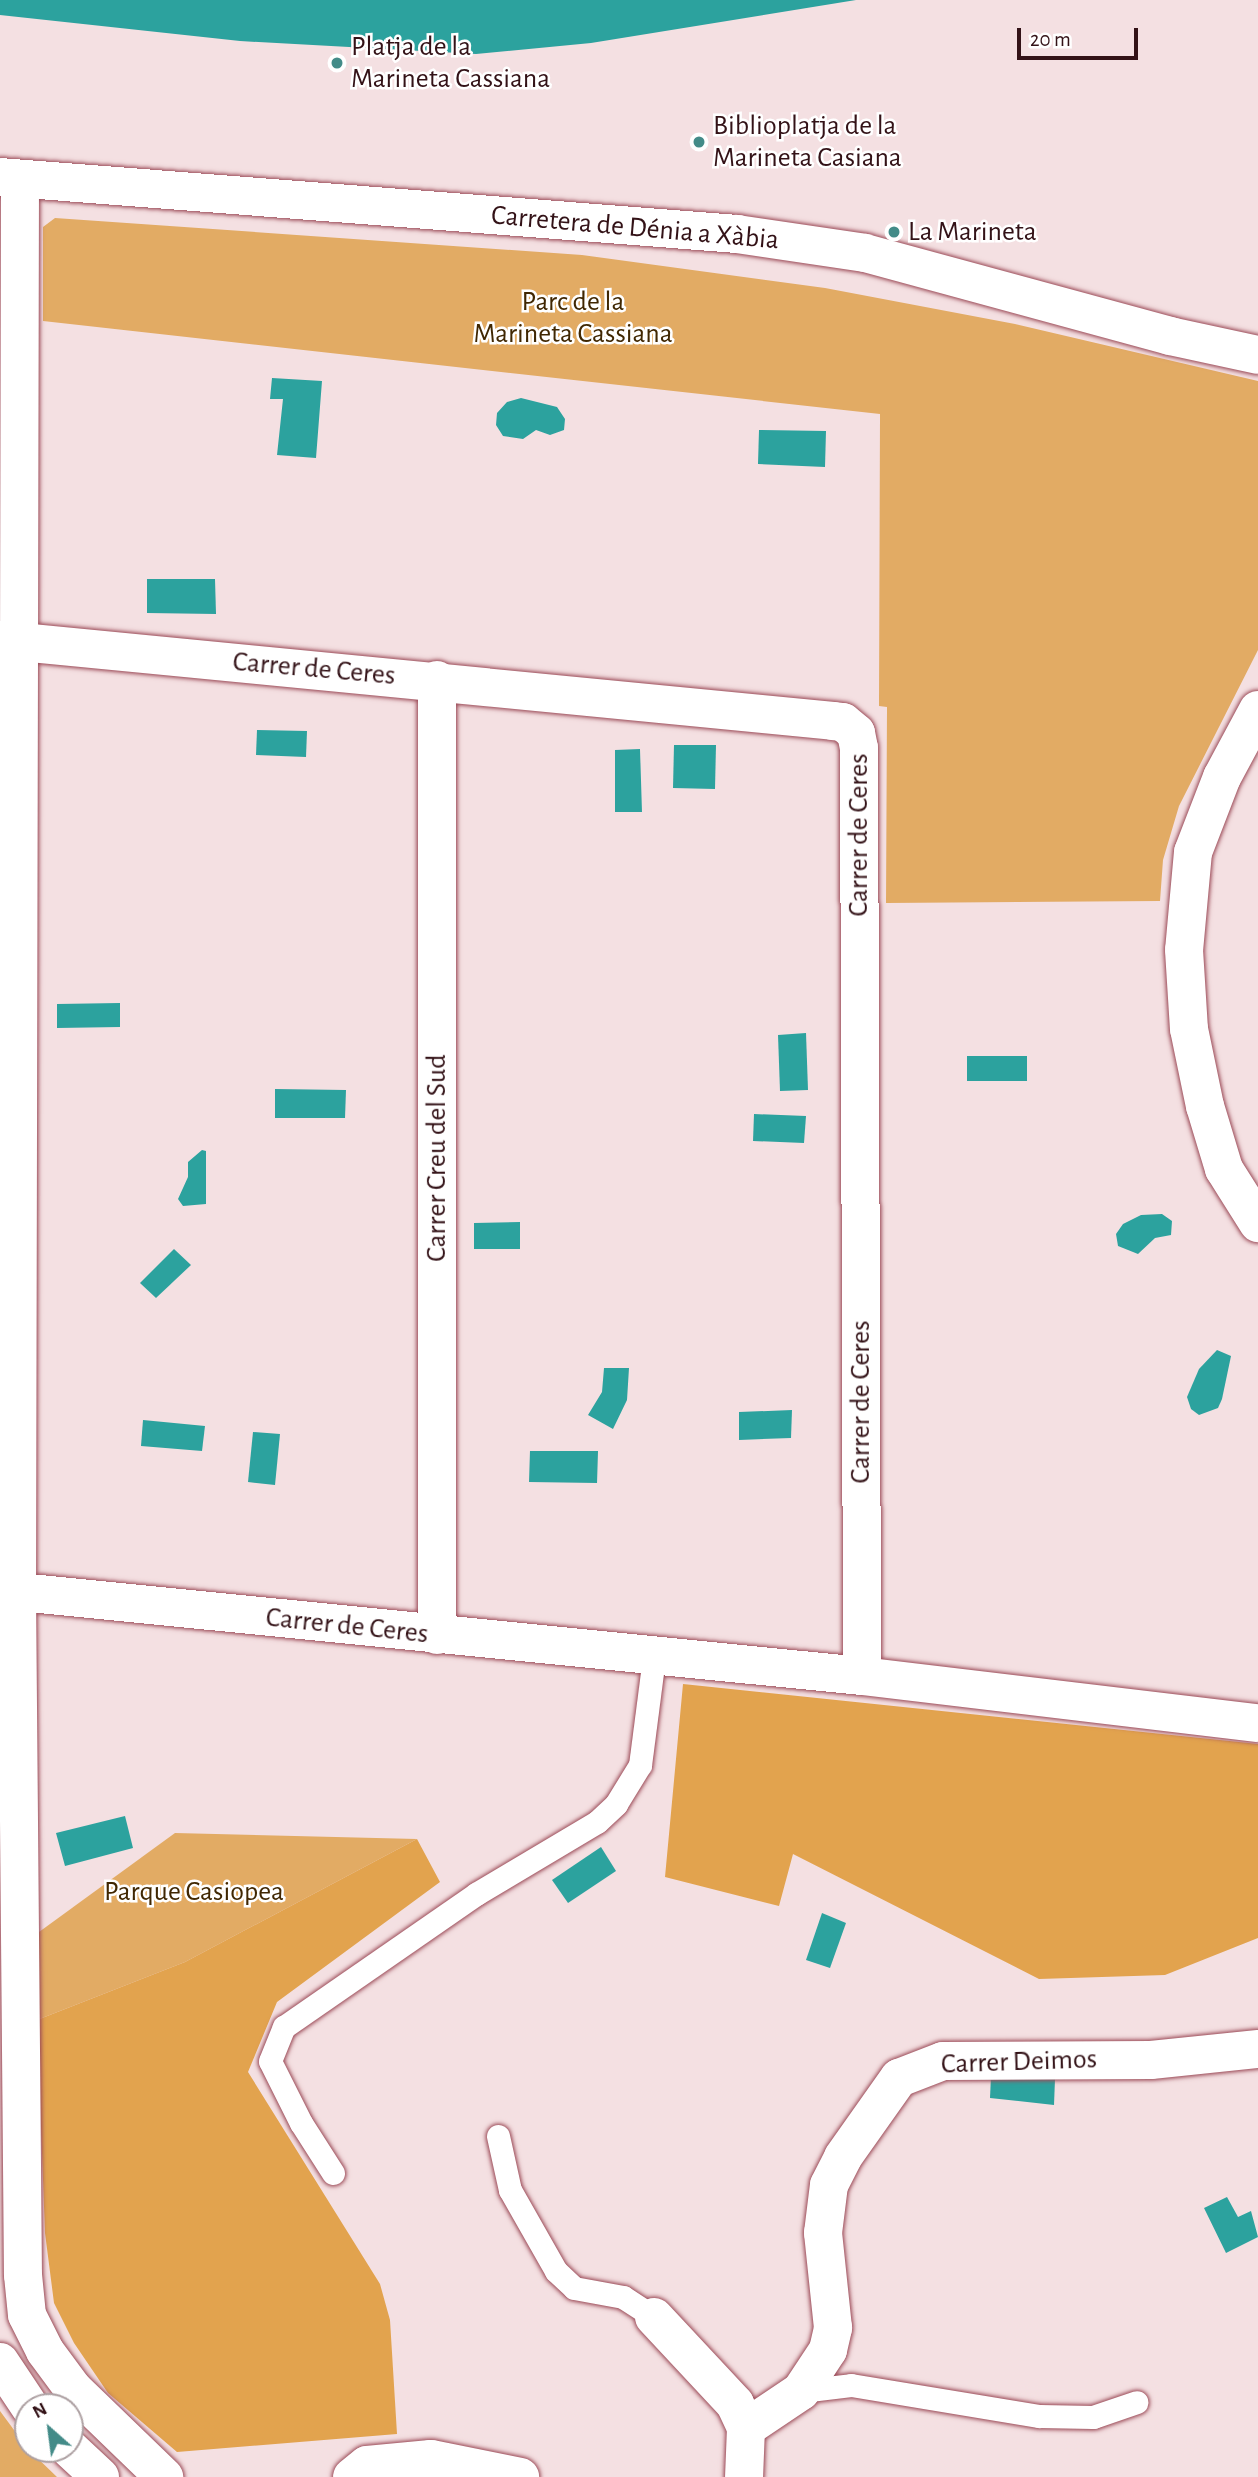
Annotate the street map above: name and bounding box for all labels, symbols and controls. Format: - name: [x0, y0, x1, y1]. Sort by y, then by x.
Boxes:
- scale bar: [1020, 14, 1141, 58]
- text: 20 m: [1030, 29, 1071, 50]
- place label: Platja de la Marineta Cassiana: [351, 30, 550, 96]
- marker: Platja de la Marineta Cassiana: [329, 55, 345, 71]
- place label: Biblioplatja de la Marineta Casiana: [713, 109, 902, 175]
- marker: Biblioplatja de la Marineta Casiana: [691, 134, 707, 150]
- street label: Carretera de Dénia a Xàbia: [490, 199, 780, 257]
- place label: La Marineta: [908, 215, 1037, 249]
- marker: La Marineta: [886, 224, 902, 240]
- park label: Parc de la Marineta Cassiana: [473, 285, 673, 351]
- street label: Carrer de Ceres: [231, 645, 397, 693]
- street label: Carrer de Ceres: [842, 753, 876, 917]
- street label: Carrer Creu del Sud: [420, 1054, 454, 1262]
- street label: Carrer de Ceres: [844, 1320, 878, 1484]
- street label: Carrer de Ceres: [264, 1601, 430, 1651]
- park label: Parque Casiopea: [104, 1875, 284, 1909]
- street label: Carrer Deimos: [940, 2042, 1098, 2082]
- north arrow: [14, 2393, 84, 2463]
- text: N: [30, 2399, 50, 2422]

